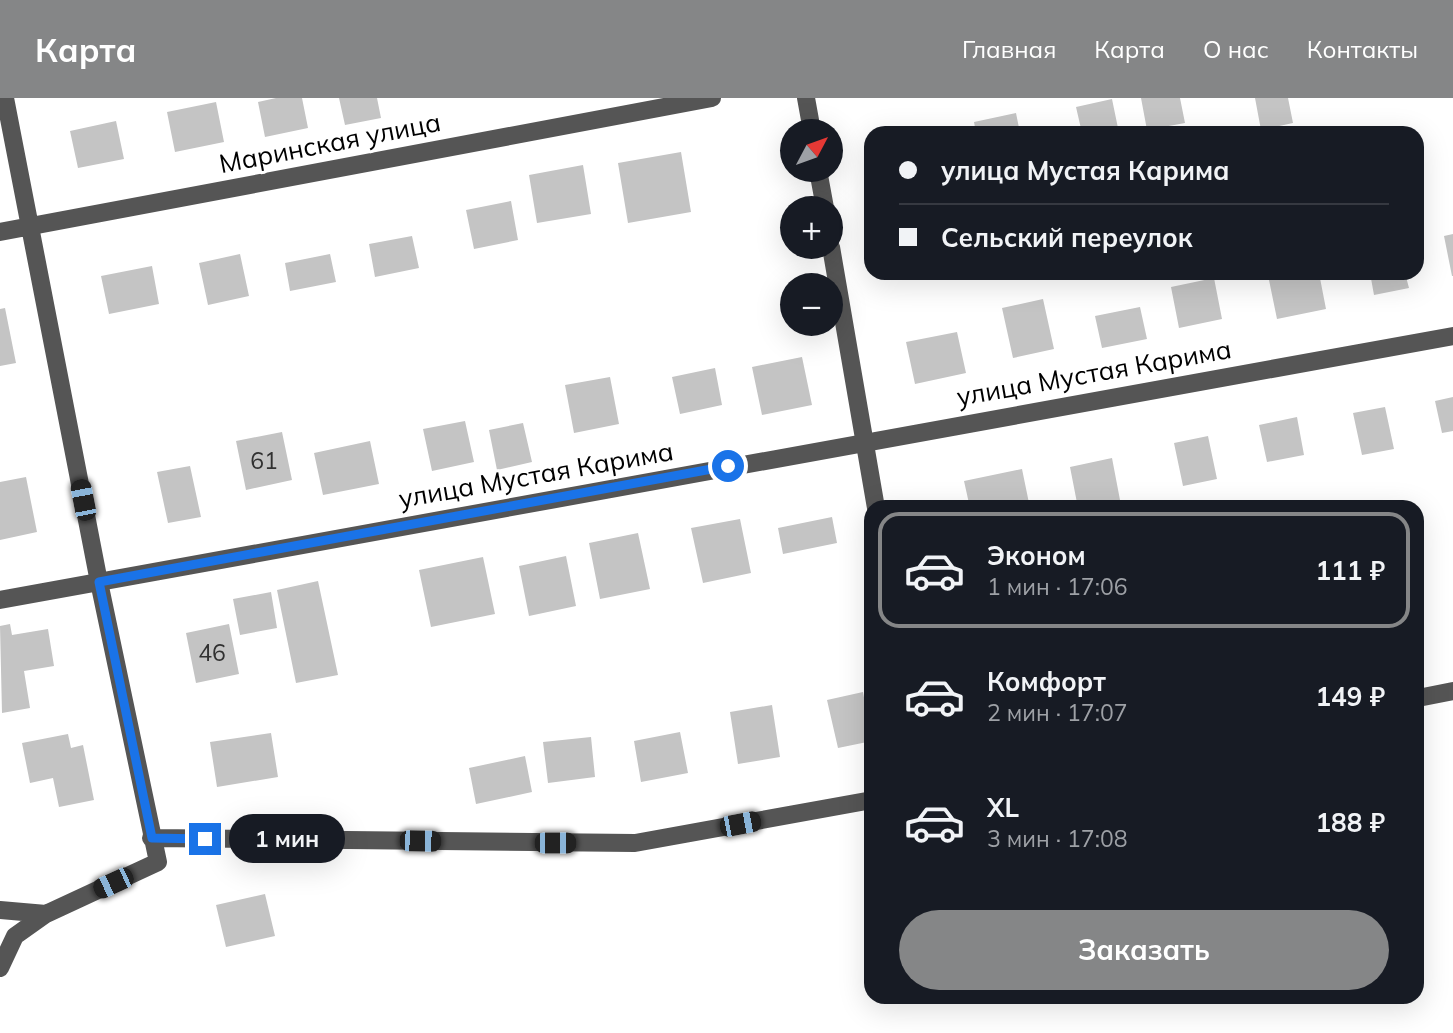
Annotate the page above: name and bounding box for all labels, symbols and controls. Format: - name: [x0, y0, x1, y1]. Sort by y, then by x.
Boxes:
- text: Карта: [35, 29, 137, 70]
- text: Главная: [962, 34, 1056, 64]
- text: Карта: [1094, 34, 1165, 64]
- text: О нас: [1203, 34, 1269, 64]
- text: Контакты: [1307, 34, 1418, 64]
- street label: Маринская улица: [216, 105, 443, 180]
- north arrow: [780, 119, 844, 182]
- map controls: [780, 119, 843, 336]
- text: улица Мустая Карима: [941, 154, 1230, 187]
- button: +: [780, 196, 843, 259]
- text: Сельский переулок: [941, 221, 1193, 254]
- button: −: [780, 273, 843, 336]
- street label: улица Мустая Карима: [954, 332, 1234, 413]
- street label: улица Мустая Карима: [396, 434, 676, 515]
- house number: 61: [250, 446, 278, 475]
- route start: [712, 450, 744, 482]
- car: [69, 477, 98, 523]
- icon: car: [903, 539, 966, 602]
- text: Эконом: [987, 539, 1086, 572]
- text: 111 ₽: [1315, 554, 1385, 587]
- text: 1 мин · 17:06: [987, 572, 1127, 601]
- house number: 46: [198, 638, 226, 667]
- icon: car: [903, 665, 966, 728]
- text: Комфорт: [987, 665, 1106, 698]
- text: 149 ₽: [1315, 680, 1385, 713]
- text: 2 мин · 17:07: [987, 698, 1127, 727]
- icon: car: [903, 791, 966, 854]
- text: XL: [987, 791, 1019, 824]
- text: 188 ₽: [1315, 806, 1385, 839]
- car: [718, 810, 763, 838]
- callout: 1 мин: [230, 814, 345, 864]
- route end: [189, 823, 221, 855]
- text: 1 мин: [255, 824, 319, 853]
- text: 3 мин · 17:08: [987, 824, 1127, 853]
- car: [399, 830, 442, 852]
- car: [535, 833, 577, 854]
- car: [90, 865, 137, 901]
- button: Заказать: [899, 910, 1389, 990]

